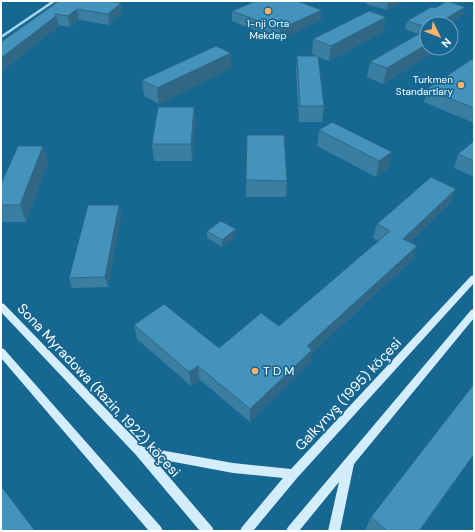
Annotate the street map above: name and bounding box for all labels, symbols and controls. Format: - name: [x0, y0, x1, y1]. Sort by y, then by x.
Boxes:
- marker: 1-nji Orta Mekdep: [263, 6, 273, 16]
- north arrow: [419, 16, 459, 56]
- place label: 1-nji Orta Mekdep: [247, 17, 289, 42]
- text: N: [438, 35, 454, 51]
- place label: Turkmen Standartlary: [396, 73, 453, 98]
- marker: Turkmen Standartlary: [456, 80, 466, 90]
- street label: Sona Myradowa (Razin, 1922) köçesi: [14, 299, 184, 481]
- street label: Galkynyş (1995) köçesi: [291, 334, 405, 454]
- place label: T D M: [263, 363, 294, 379]
- marker: T D M: [250, 366, 260, 376]

